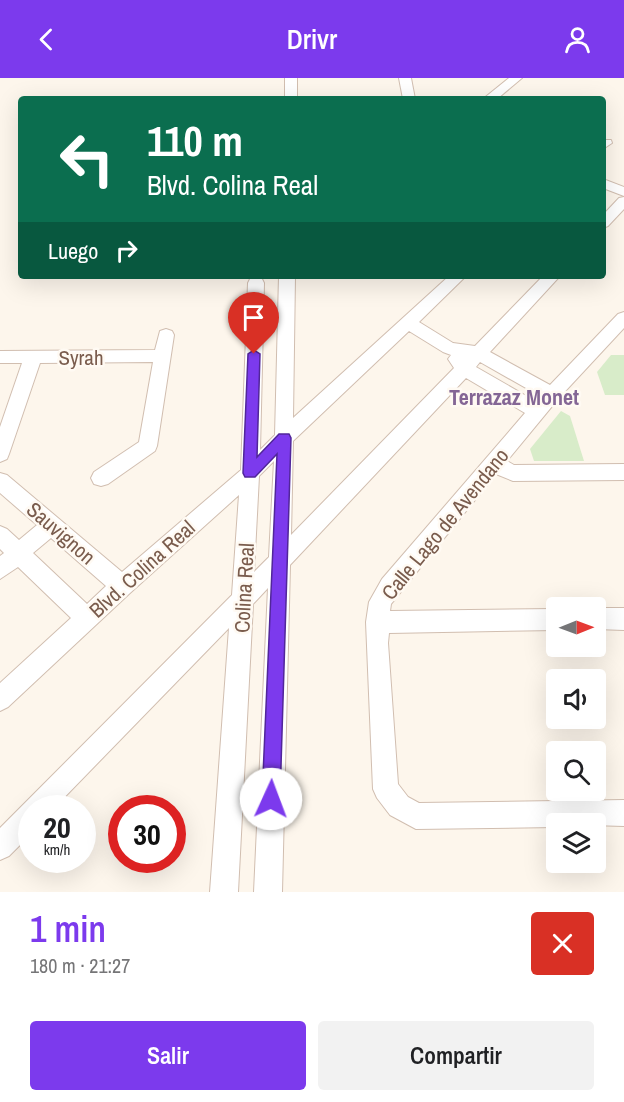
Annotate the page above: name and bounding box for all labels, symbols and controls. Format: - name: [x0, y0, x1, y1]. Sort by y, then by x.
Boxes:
- text: Drivr: [287, 21, 337, 57]
- icon: back: [30, 23, 63, 56]
- icon: person: [561, 23, 594, 56]
- text: 110 m: [147, 113, 243, 169]
- icon: left: [48, 120, 126, 198]
- text: Blvd. Colina Real: [147, 167, 318, 203]
- icon: right: [110, 234, 143, 267]
- text: Luego: [48, 236, 98, 266]
- pin: [228, 292, 279, 354]
- icon: arrive: [237, 301, 270, 334]
- street label: Syrah: [59, 343, 103, 372]
- district label: Terrazaz Monet: [449, 382, 579, 412]
- street label: Calle Lago de Avendano: [375, 442, 515, 606]
- street label: Sauvignon: [20, 495, 102, 571]
- street label: Blvd. Colina Real: [83, 514, 201, 624]
- street label: Colina Real: [227, 542, 261, 634]
- north arrow: [546, 597, 606, 657]
- map controls: [546, 597, 606, 873]
- button: sound: [546, 669, 606, 729]
- button: search: [546, 741, 606, 801]
- position arrow: [239, 767, 303, 831]
- speed limit sign: 30: [108, 795, 186, 873]
- text: 20: [43, 807, 71, 847]
- button: layers: [546, 813, 606, 873]
- text: km/h: [44, 839, 70, 860]
- text: 1 min: [30, 905, 106, 953]
- button: close: [531, 912, 594, 975]
- text: 180 m · 21:27: [30, 952, 130, 979]
- button: Salir: [30, 1021, 306, 1090]
- button: Compartir: [318, 1021, 594, 1090]

